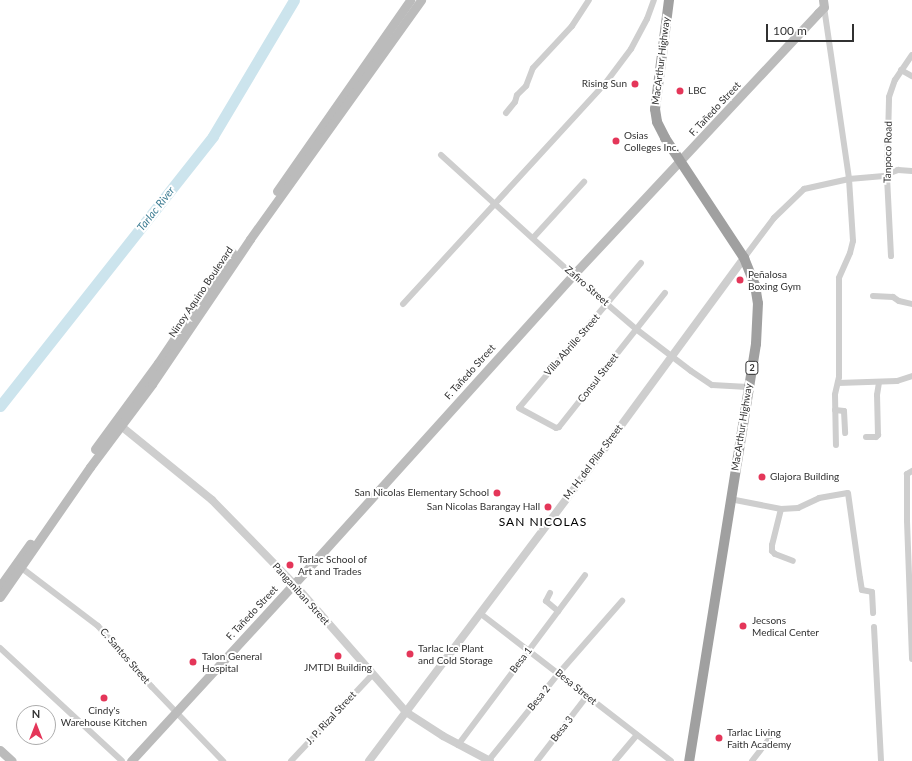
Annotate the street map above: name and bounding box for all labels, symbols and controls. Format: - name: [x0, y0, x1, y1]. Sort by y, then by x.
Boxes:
- street label: MacArthur Highway: [650, 16, 672, 106]
- scale bar: [768, 16, 856, 42]
- text: 100 m: [773, 23, 807, 38]
- place label: Rising Sun: [582, 78, 627, 90]
- marker: Rising Sun: [630, 79, 640, 89]
- street label: F. Tañedo Street: [687, 79, 743, 139]
- place label: LBC: [688, 85, 706, 97]
- marker: LBC: [675, 86, 685, 96]
- street label: Tanpoco Road: [881, 121, 895, 183]
- place label: Osias Colleges Inc.: [624, 129, 679, 152]
- marker: Osias Colleges Inc.: [611, 136, 621, 146]
- water label: Tarlac River: [135, 184, 177, 234]
- street label: Ninoy Aquino Boulevard: [166, 244, 236, 340]
- street label: Zafiro Street: [562, 264, 612, 308]
- place label: Peñalosa Boxing Gym: [748, 268, 801, 292]
- marker: Peñalosa Boxing Gym: [735, 275, 745, 285]
- street label: Villa Abrille Street: [542, 311, 602, 379]
- street label: F. Tañedo Street: [442, 342, 498, 402]
- street label: Consul Street: [575, 351, 621, 405]
- road number: 2: [745, 361, 759, 375]
- street label: MacArthur Highway: [729, 382, 755, 472]
- street label: M. H. del Pilar Street: [561, 422, 625, 502]
- place label: Glajora Building: [770, 471, 839, 483]
- marker: Glajora Building: [757, 472, 767, 482]
- place label: San Nicolas Elementary School: [354, 487, 489, 499]
- marker: San Nicolas Elementary School: [492, 488, 502, 498]
- place label: San Nicolas Barangay Hall: [427, 501, 540, 513]
- marker: San Nicolas Barangay Hall: [543, 502, 553, 512]
- district label: SAN NICOLAS: [499, 515, 587, 529]
- place label: Tarlac School of Art and Trades: [298, 553, 367, 576]
- street label: Panganiban Street: [270, 560, 332, 628]
- marker: Tarlac School of Art and Trades: [285, 560, 295, 570]
- street label: F. Tañedo Street: [224, 583, 280, 643]
- place label: Jecsons Medical Center: [752, 614, 819, 638]
- marker: Jecsons Medical Center: [737, 620, 749, 632]
- street label: C. Santos Street: [98, 626, 152, 686]
- place label: Tarlac Ice Plant and Cold Storage: [418, 642, 493, 666]
- street label: Besa 1: [507, 645, 535, 675]
- marker: Tarlac Ice Plant and Cold Storage: [405, 649, 415, 659]
- place label: Talon General Hospital: [202, 650, 262, 674]
- marker: JMTDI Building: [333, 651, 343, 661]
- marker: Talon General Hospital: [187, 656, 199, 668]
- place label: JMTDI Building: [304, 662, 372, 674]
- street label: Besa Street: [553, 667, 599, 707]
- street label: Besa 2: [525, 683, 553, 713]
- street label: J. P. Rizal Street: [303, 689, 359, 747]
- marker: Cindy's Warehouse Kitchen: [99, 693, 109, 703]
- place label: Cindy's Warehouse Kitchen: [61, 704, 147, 728]
- north arrow: [16, 705, 56, 745]
- text: N: [32, 707, 40, 720]
- street label: Besa 3: [548, 714, 576, 744]
- place label: Tarlac Living Faith Academy: [727, 726, 792, 750]
- marker: Tarlac Living Faith Academy: [714, 733, 724, 743]

